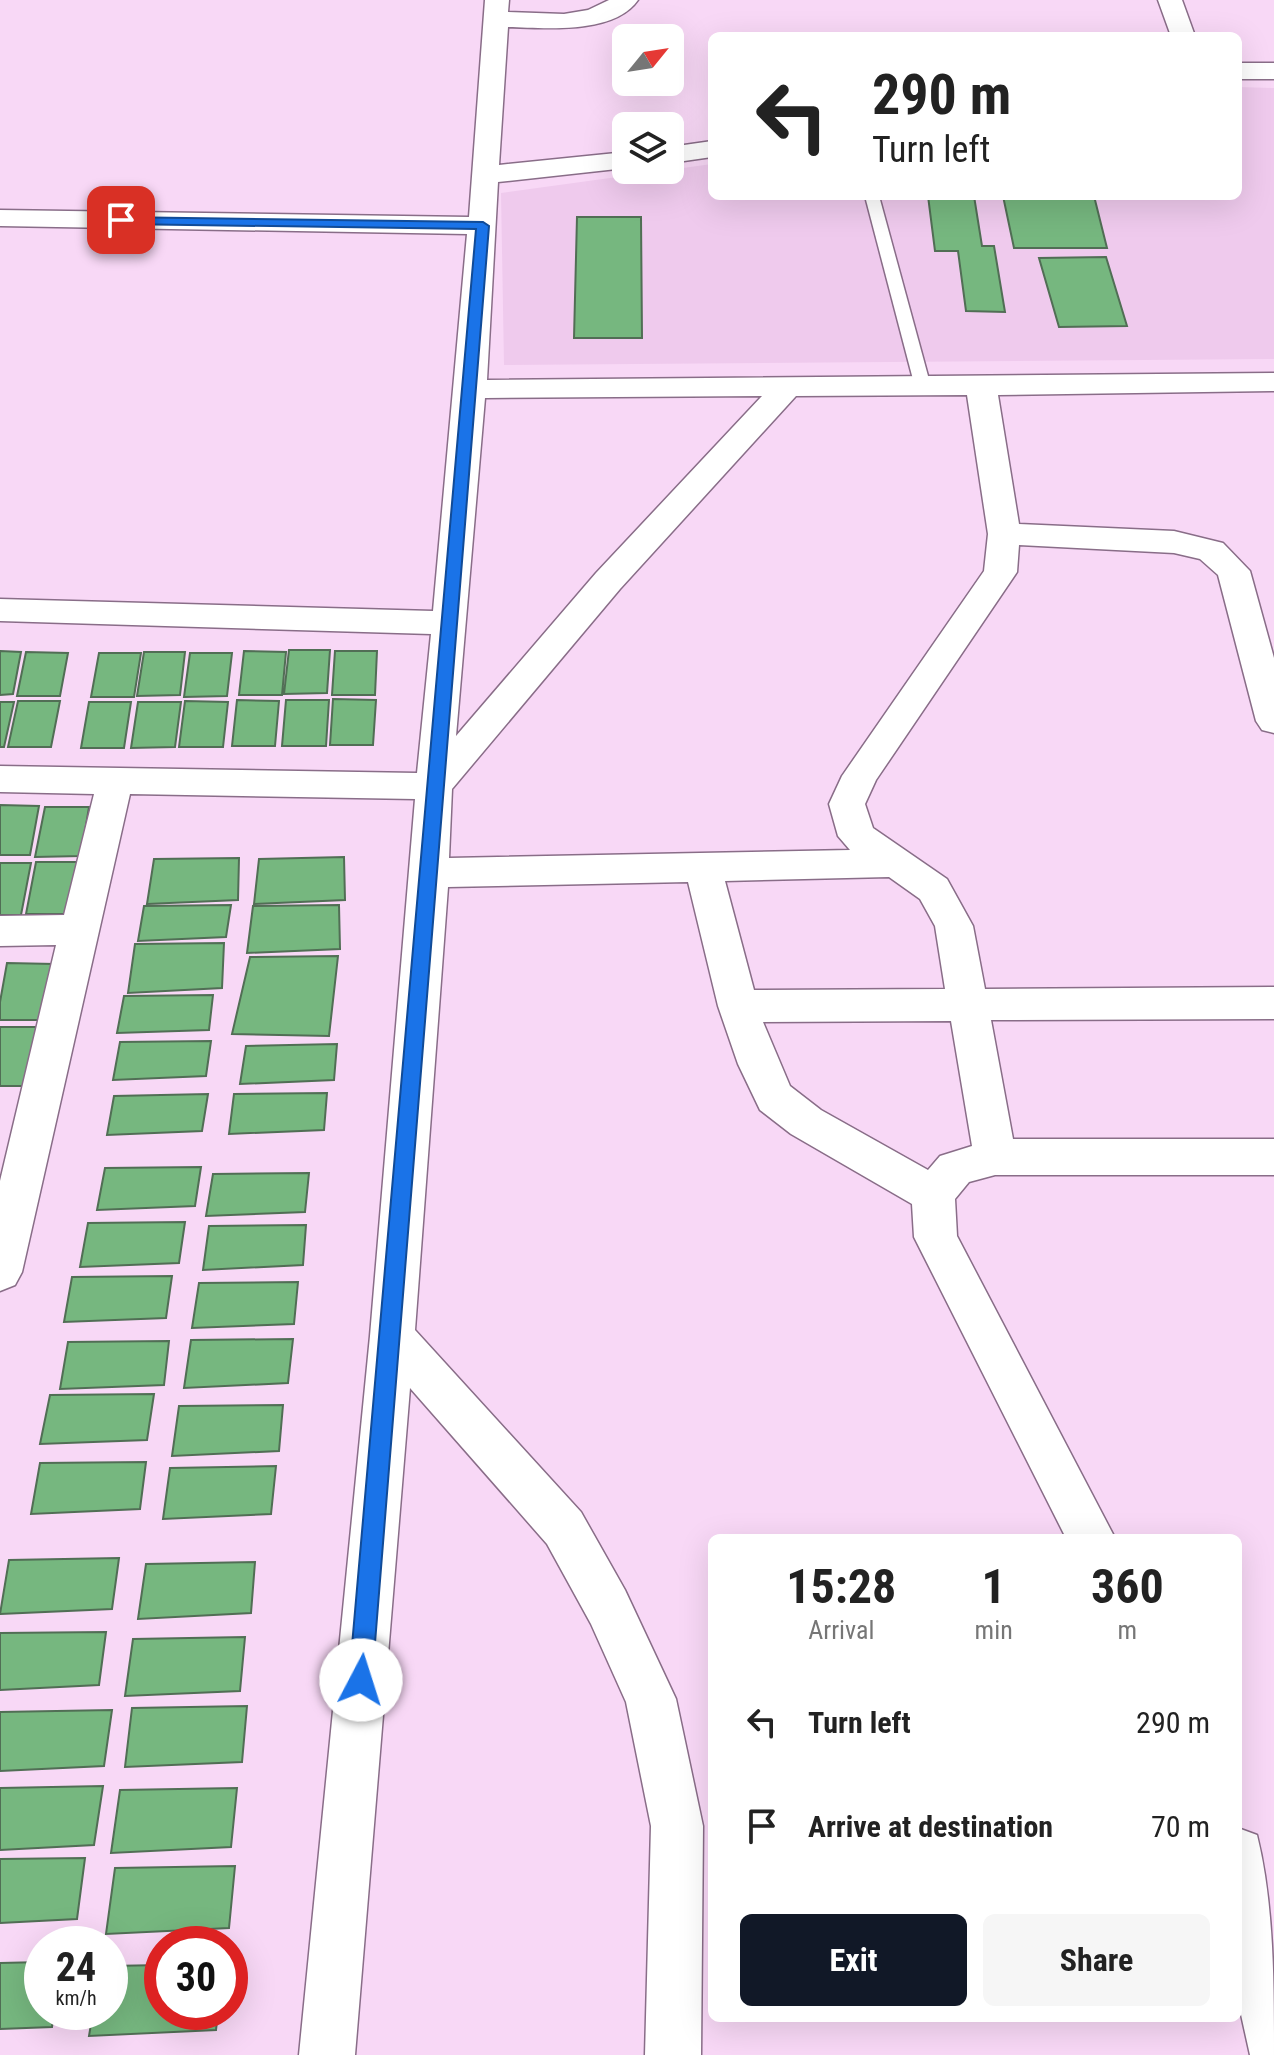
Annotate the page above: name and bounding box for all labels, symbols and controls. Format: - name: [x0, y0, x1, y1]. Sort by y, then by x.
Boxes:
- north arrow: [612, 24, 684, 96]
- map controls: [612, 24, 684, 184]
- text: 290 m: [872, 62, 1011, 128]
- icon: left: [740, 64, 844, 168]
- button: layers: [612, 112, 684, 184]
- text: Turn left: [872, 129, 990, 171]
- pin: [87, 186, 155, 254]
- icon: arrive: [99, 198, 143, 242]
- text: 15:28: [786, 1558, 896, 1615]
- text: 1: [982, 1558, 1006, 1615]
- text: 360: [1091, 1558, 1164, 1615]
- text: Arrival: [808, 1615, 874, 1645]
- text: min: [975, 1615, 1013, 1645]
- text: m: [1118, 1615, 1137, 1645]
- position arrow: [319, 1638, 403, 1722]
- icon: left: [740, 1700, 784, 1744]
- text: Turn left: [808, 1705, 911, 1740]
- text: 290 m: [1136, 1705, 1210, 1740]
- icon: arrive: [740, 1804, 784, 1848]
- text: Arrive at destination: [808, 1809, 1053, 1844]
- text: 70 m: [1151, 1809, 1210, 1844]
- button: Exit: [740, 1914, 967, 2006]
- button: Share: [983, 1914, 1210, 2006]
- speed limit sign: 30: [144, 1926, 248, 2030]
- text: 24: [56, 1944, 96, 1991]
- text: km/h: [55, 1986, 97, 2010]

